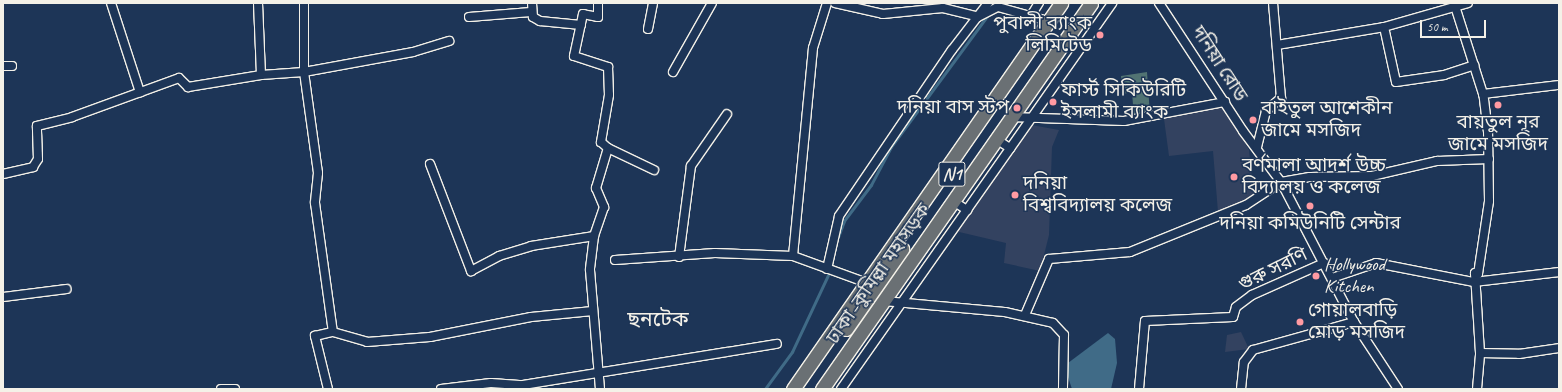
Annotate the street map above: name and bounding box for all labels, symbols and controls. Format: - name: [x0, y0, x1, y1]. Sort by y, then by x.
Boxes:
- scale bar: [1422, 12, 1488, 38]
- place label: পুবালী ব্যাংক লিমিটেড: [993, 13, 1092, 57]
- text: 50 m: [1427, 19, 1447, 35]
- street label: দনিয়া রোড: [1186, 22, 1252, 106]
- marker: পুবালী ব্যাংক লিমিটেড: [1095, 30, 1105, 40]
- place label: ফার্স্ট সিকিউরিটি ইসলামী ব্যাংক: [1061, 80, 1186, 124]
- place label: দনিয়া বাস স্টপ: [897, 97, 1009, 119]
- marker: ফার্স্ট সিকিউরিটি ইসলামী ব্যাংক: [1048, 97, 1058, 107]
- place label: বাইতুল আশেকীন জামে মসজিদ: [1261, 98, 1392, 142]
- marker: বায়তুল নূর জামে মসজিদ: [1493, 100, 1503, 110]
- marker: দনিয়া বাস স্টপ: [1012, 103, 1022, 113]
- place label: বায়তুল নূর জামে মসজিদ: [1448, 112, 1548, 156]
- marker: বাইতুল আশেকীন জামে মসজিদ: [1248, 115, 1258, 125]
- place label: বর্ণমালা আদর্শ উচ্চ বিদ্যালয় ও কলেজ: [1242, 155, 1386, 199]
- road number: N1: [938, 158, 966, 190]
- marker: বর্ণমালা আদর্শ উচ্চ বিদ্যালয় ও কলেজ: [1229, 172, 1239, 182]
- place label: দনিয়া বিশ্ববিদ্যালয় কলেজ: [1023, 173, 1172, 217]
- marker: দনিয়া বিশ্ববিদ্যালয় কলেজ: [1010, 190, 1020, 200]
- street label: ঢাকা–কুমিল্লা মহাসড়ক: [822, 199, 936, 349]
- marker: দনিয়া কমিউনিটি সেন্টার: [1305, 201, 1315, 211]
- place label: দনিয়া কমিউনিটি সেন্টার: [1219, 213, 1401, 235]
- street label: গুরু সরণি: [1235, 244, 1311, 296]
- place label: Hollywood Kitchen: [1324, 254, 1385, 298]
- marker: Hollywood Kitchen: [1311, 271, 1321, 281]
- place label: গোয়ালবাড়ি মোড় মসজিদ: [1308, 300, 1405, 344]
- district label: ছনটেক: [627, 306, 689, 332]
- marker: গোয়ালবাড়ি মোড় মসজিদ: [1295, 317, 1305, 327]

